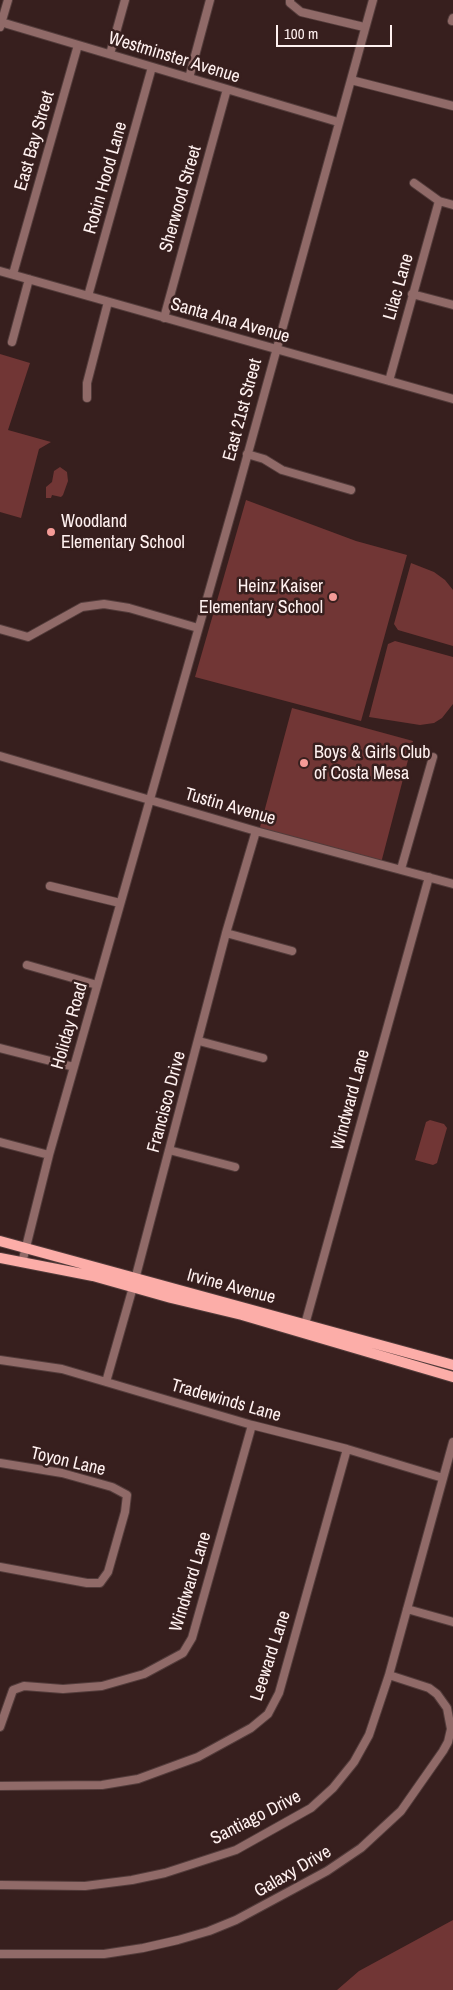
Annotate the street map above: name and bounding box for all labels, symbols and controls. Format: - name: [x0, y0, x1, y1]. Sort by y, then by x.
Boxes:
- scale bar: [278, 15, 394, 47]
- text: 100 m: [284, 23, 318, 44]
- street label: Westminster Avenue: [106, 28, 242, 88]
- street label: East Bay Street: [10, 89, 60, 193]
- street label: Robin Hood Lane: [80, 119, 132, 237]
- street label: Sherwood Street: [155, 143, 207, 255]
- street label: Lilac Lane: [379, 251, 419, 323]
- street label: Santa Ana Avenue: [168, 294, 292, 348]
- street label: East 21st Street: [219, 356, 267, 464]
- place label: Woodland Elementary School: [61, 511, 185, 554]
- marker: Woodland Elementary School: [45, 526, 57, 538]
- place label: Heinz Kaiser Elementary School: [199, 576, 323, 618]
- marker: Heinz Kaiser Elementary School: [327, 591, 339, 603]
- place label: Boys & Girls Club of Costa Mesa: [314, 742, 430, 784]
- marker: Boys & Girls Club of Costa Mesa: [298, 757, 310, 769]
- street label: Tustin Avenue: [182, 784, 278, 830]
- street label: Holiday Road: [47, 980, 93, 1072]
- street label: Windward Lane: [327, 1047, 375, 1153]
- street label: Francisco Drive: [143, 1049, 191, 1155]
- street label: Irvine Avenue: [184, 1265, 278, 1309]
- street label: Tradewinds Lane: [168, 1375, 284, 1427]
- street label: Toyon Lane: [28, 1443, 108, 1481]
- street label: Windward Lane: [166, 1529, 216, 1635]
- street label: Leeward Lane: [246, 1608, 296, 1704]
- street label: Santiago Drive: [207, 1786, 305, 1850]
- street label: Galaxy Drive: [251, 1841, 335, 1903]

